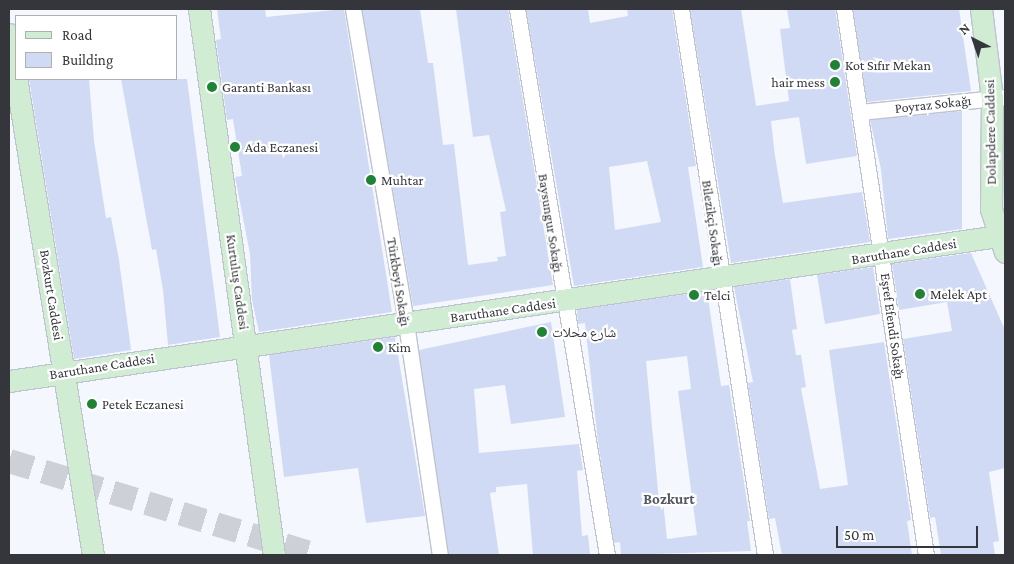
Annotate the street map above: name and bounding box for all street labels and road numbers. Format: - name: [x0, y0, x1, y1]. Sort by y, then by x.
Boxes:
- street label: Dolapdere Caddesi: [981, 79, 999, 185]
- street label: Poyraz Sokağı: [894, 92, 972, 116]
- street label: Baysungur Sokağı: [535, 172, 567, 274]
- street label: Bilezikçi Sokağı: [699, 179, 727, 267]
- street label: Kurtuluş Caddesi: [223, 233, 253, 331]
- street label: Baruthane Caddesi: [850, 234, 958, 268]
- street label: Türkbeyi Sokağı: [384, 236, 414, 328]
- street label: Bozkurt Caddesi: [37, 248, 67, 342]
- street label: Eşref Efendi Sokağı: [877, 272, 909, 380]
- street label: Baruthane Caddesi: [449, 294, 557, 326]
- street label: Baruthane Caddesi: [48, 349, 156, 383]

